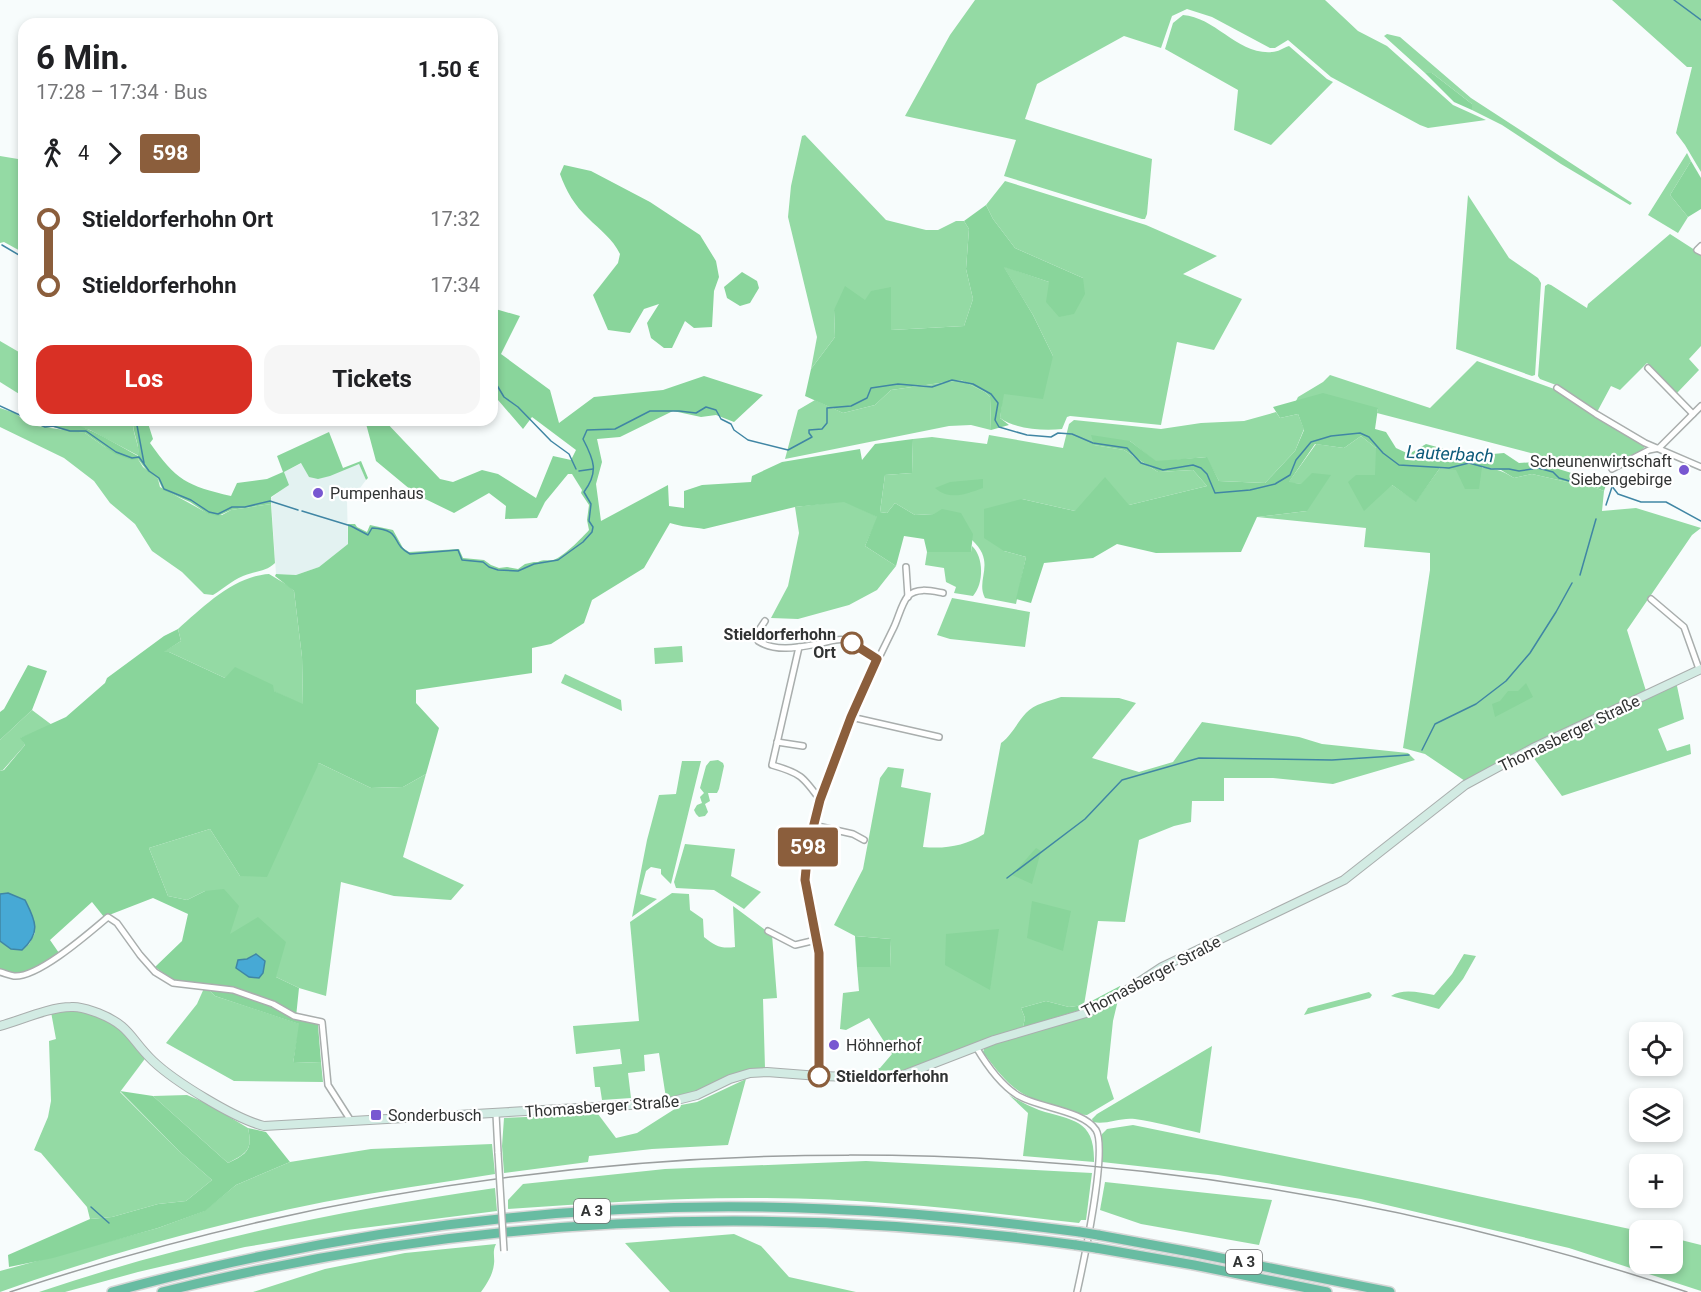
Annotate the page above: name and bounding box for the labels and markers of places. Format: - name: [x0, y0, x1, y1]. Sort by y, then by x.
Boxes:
- place label: Scheunenwirtschaft Siebengebirge: [1530, 452, 1672, 489]
- marker: Scheunenwirtschaft Siebengebirge: [1677, 463, 1691, 477]
- place label: Pumpenhaus: [330, 484, 424, 503]
- marker: Pumpenhaus: [311, 486, 325, 500]
- place label: Stieldorferhohn Ort: [724, 625, 837, 662]
- marker: Stieldorferhohn Ort: [841, 632, 863, 654]
- place label: Höhnerhof: [846, 1036, 922, 1055]
- marker: Höhnerhof: [827, 1038, 841, 1052]
- marker: Stieldorferhohn: [808, 1065, 830, 1087]
- place label: Stieldorferhohn: [836, 1067, 948, 1086]
- place label: Sonderbusch: [388, 1106, 482, 1125]
- marker: Sonderbusch: [369, 1108, 383, 1122]

